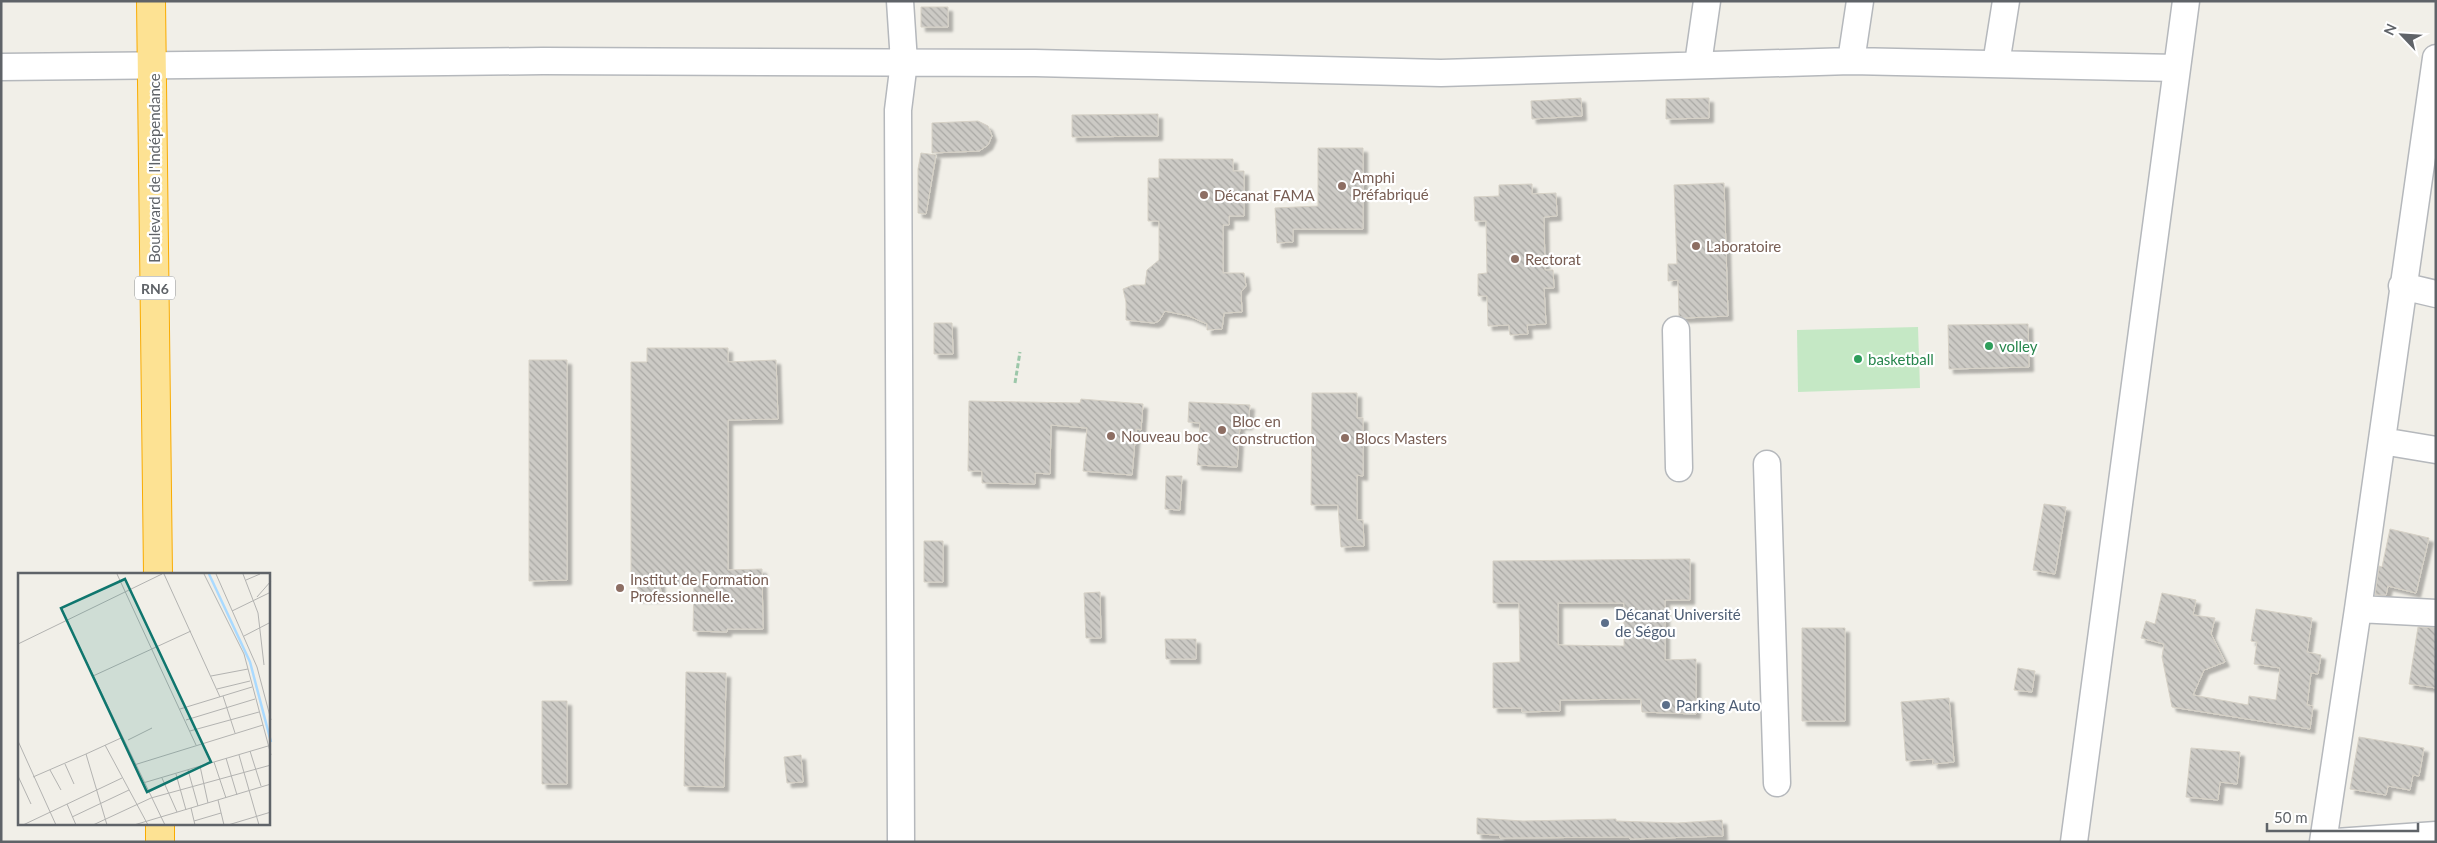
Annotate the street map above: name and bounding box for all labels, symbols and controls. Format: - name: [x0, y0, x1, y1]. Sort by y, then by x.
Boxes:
- north arrow: [2377, 10, 2427, 60]
- text: N: [2380, 21, 2400, 38]
- street label: Boulevard de l'Indépendance: [145, 73, 163, 263]
- place label: Amphi Préfabriqué: [1352, 168, 1429, 203]
- marker: Amphi Préfabriqué: [1336, 180, 1348, 192]
- place label: Décanat FAMA: [1214, 186, 1315, 204]
- marker: Décanat FAMA: [1198, 189, 1210, 201]
- place label: Laboratoire: [1706, 237, 1781, 255]
- marker: Laboratoire: [1690, 240, 1702, 252]
- place label: Rectorat: [1525, 250, 1582, 268]
- marker: Rectorat: [1509, 253, 1521, 265]
- road number: RN6: [135, 276, 175, 300]
- place label: volley: [1999, 337, 2038, 355]
- marker: volley: [1983, 340, 1995, 352]
- place label: basketball: [1868, 350, 1934, 368]
- marker: basketball: [1852, 353, 1864, 365]
- place label: Bloc en construction: [1232, 412, 1315, 447]
- marker: Bloc en construction: [1216, 424, 1228, 436]
- place label: Nouveau boc: [1121, 427, 1208, 445]
- place label: Blocs Masters: [1355, 429, 1447, 447]
- marker: Nouveau boc: [1105, 430, 1117, 442]
- marker: Blocs Masters: [1339, 432, 1351, 444]
- place label: Institut de Formation Professionnelle.: [630, 570, 769, 605]
- inset map: [18, 573, 270, 826]
- marker: Institut de Formation Professionnelle.: [614, 582, 626, 594]
- place label: Décanat Université de Ségou: [1615, 605, 1741, 640]
- marker: Décanat Université de Ségou: [1599, 617, 1611, 629]
- place label: Parking Auto: [1676, 696, 1761, 714]
- marker: Parking Auto: [1660, 699, 1672, 711]
- scale bar: [2267, 800, 2418, 832]
- text: 50 m: [2274, 808, 2308, 826]

